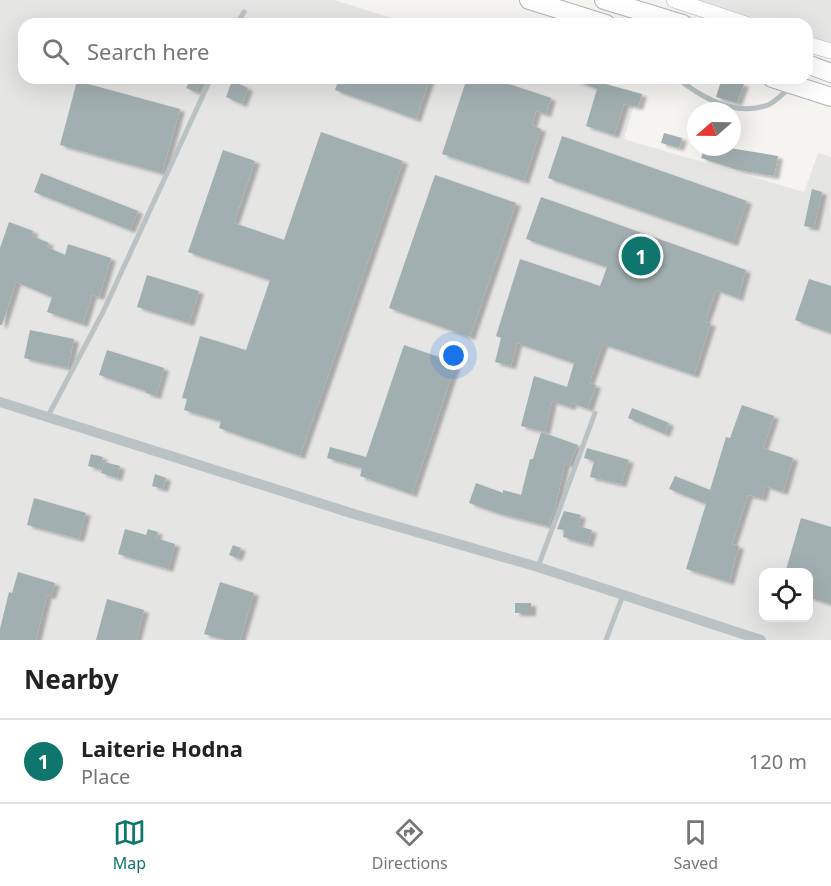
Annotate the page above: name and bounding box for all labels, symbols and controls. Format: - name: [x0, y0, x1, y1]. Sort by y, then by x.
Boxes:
- search box: [18, 18, 813, 84]
- icon: search: [39, 35, 72, 68]
- text: Search here: [87, 36, 209, 66]
- north arrow: [687, 102, 741, 156]
- pin: 1: [622, 234, 660, 278]
- your location: [439, 341, 468, 370]
- map controls: [759, 568, 813, 622]
- button: locate: [759, 568, 813, 622]
- text: Nearby: [24, 661, 119, 697]
- text: Laiterie Hodna: [81, 733, 243, 763]
- text: 1: [38, 748, 49, 775]
- text: 120 m: [749, 748, 807, 775]
- text: Place: [81, 763, 130, 790]
- tab: Map: [113, 816, 146, 874]
- tab: Directions: [372, 816, 448, 874]
- tab: Saved: [673, 816, 718, 874]

